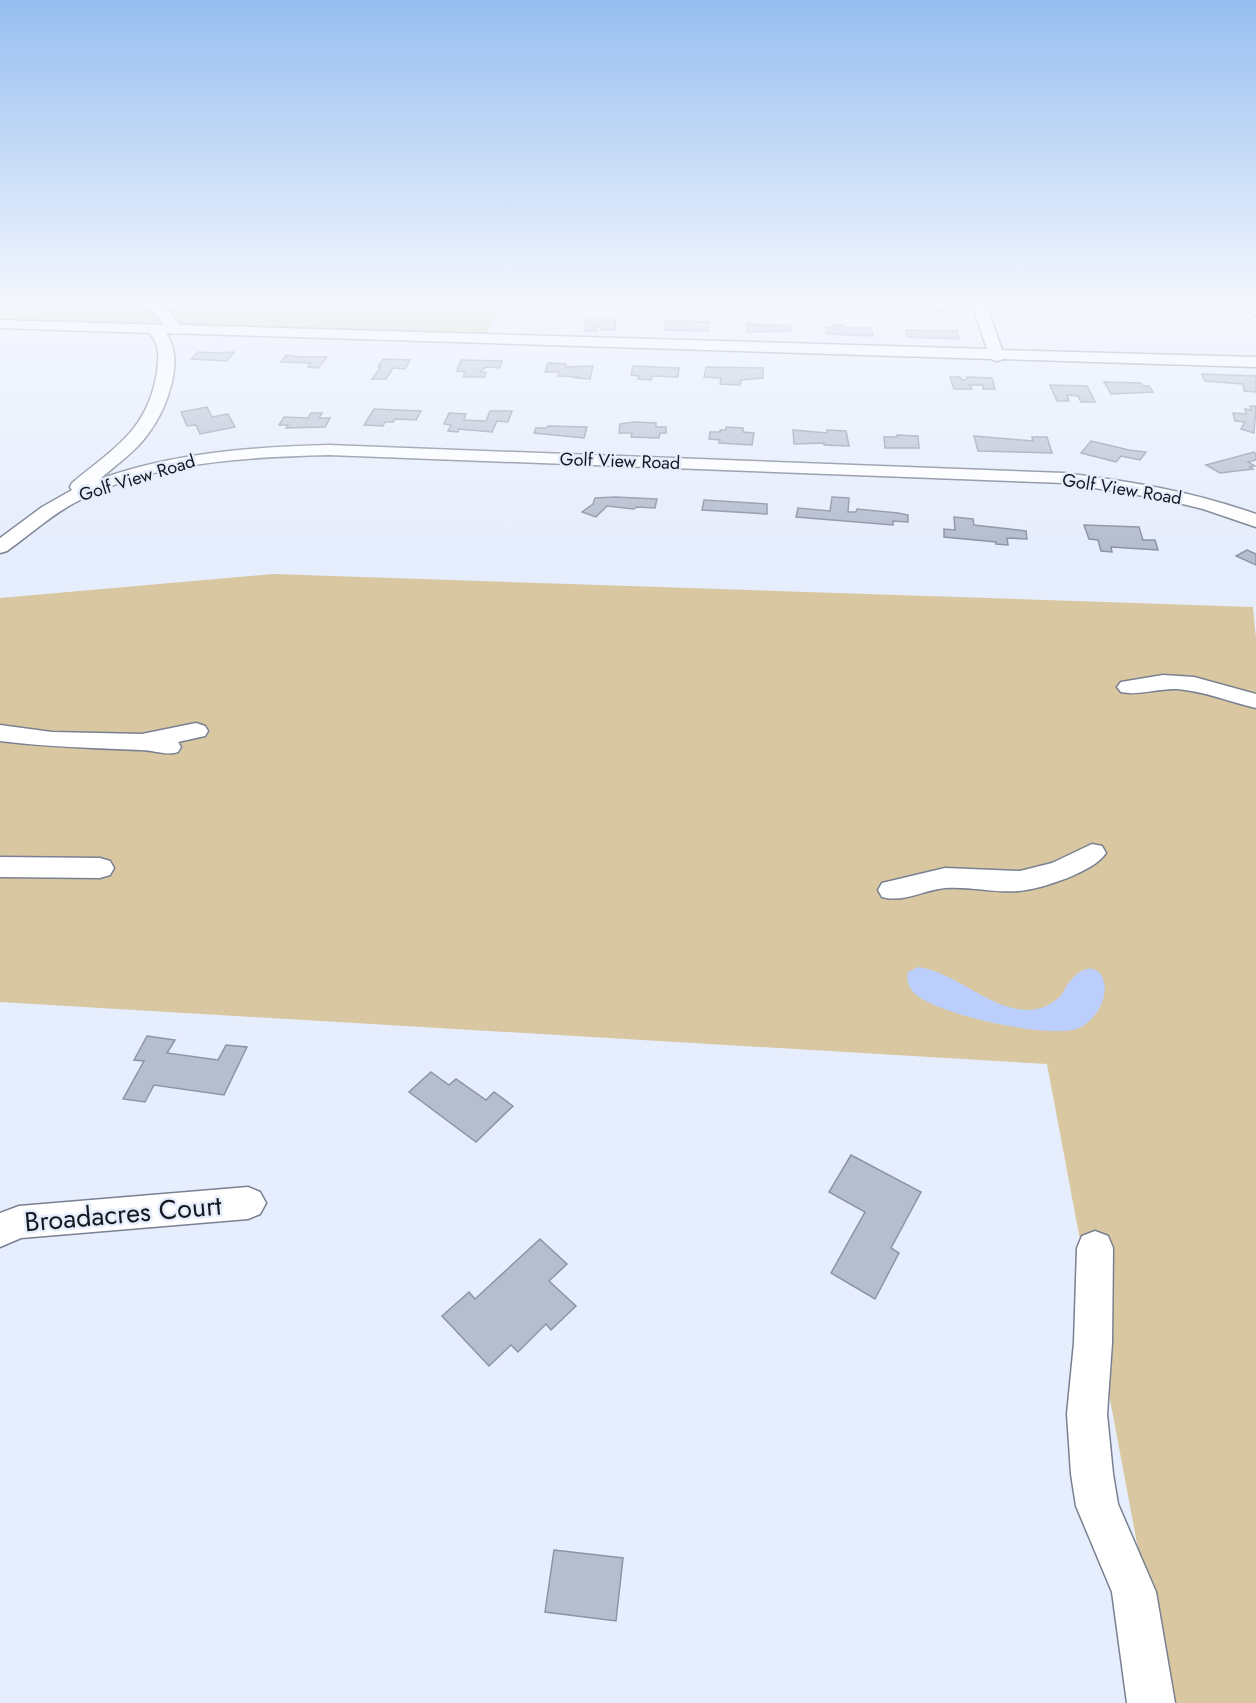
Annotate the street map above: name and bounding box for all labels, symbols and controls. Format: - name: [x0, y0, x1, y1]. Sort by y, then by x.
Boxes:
- street label: Golf View Road: [559, 446, 681, 476]
- street label: Golf View Road: [76, 448, 198, 508]
- street label: Golf View Road: [1060, 467, 1184, 511]
- street label: Broadacres Court: [23, 1185, 224, 1242]

